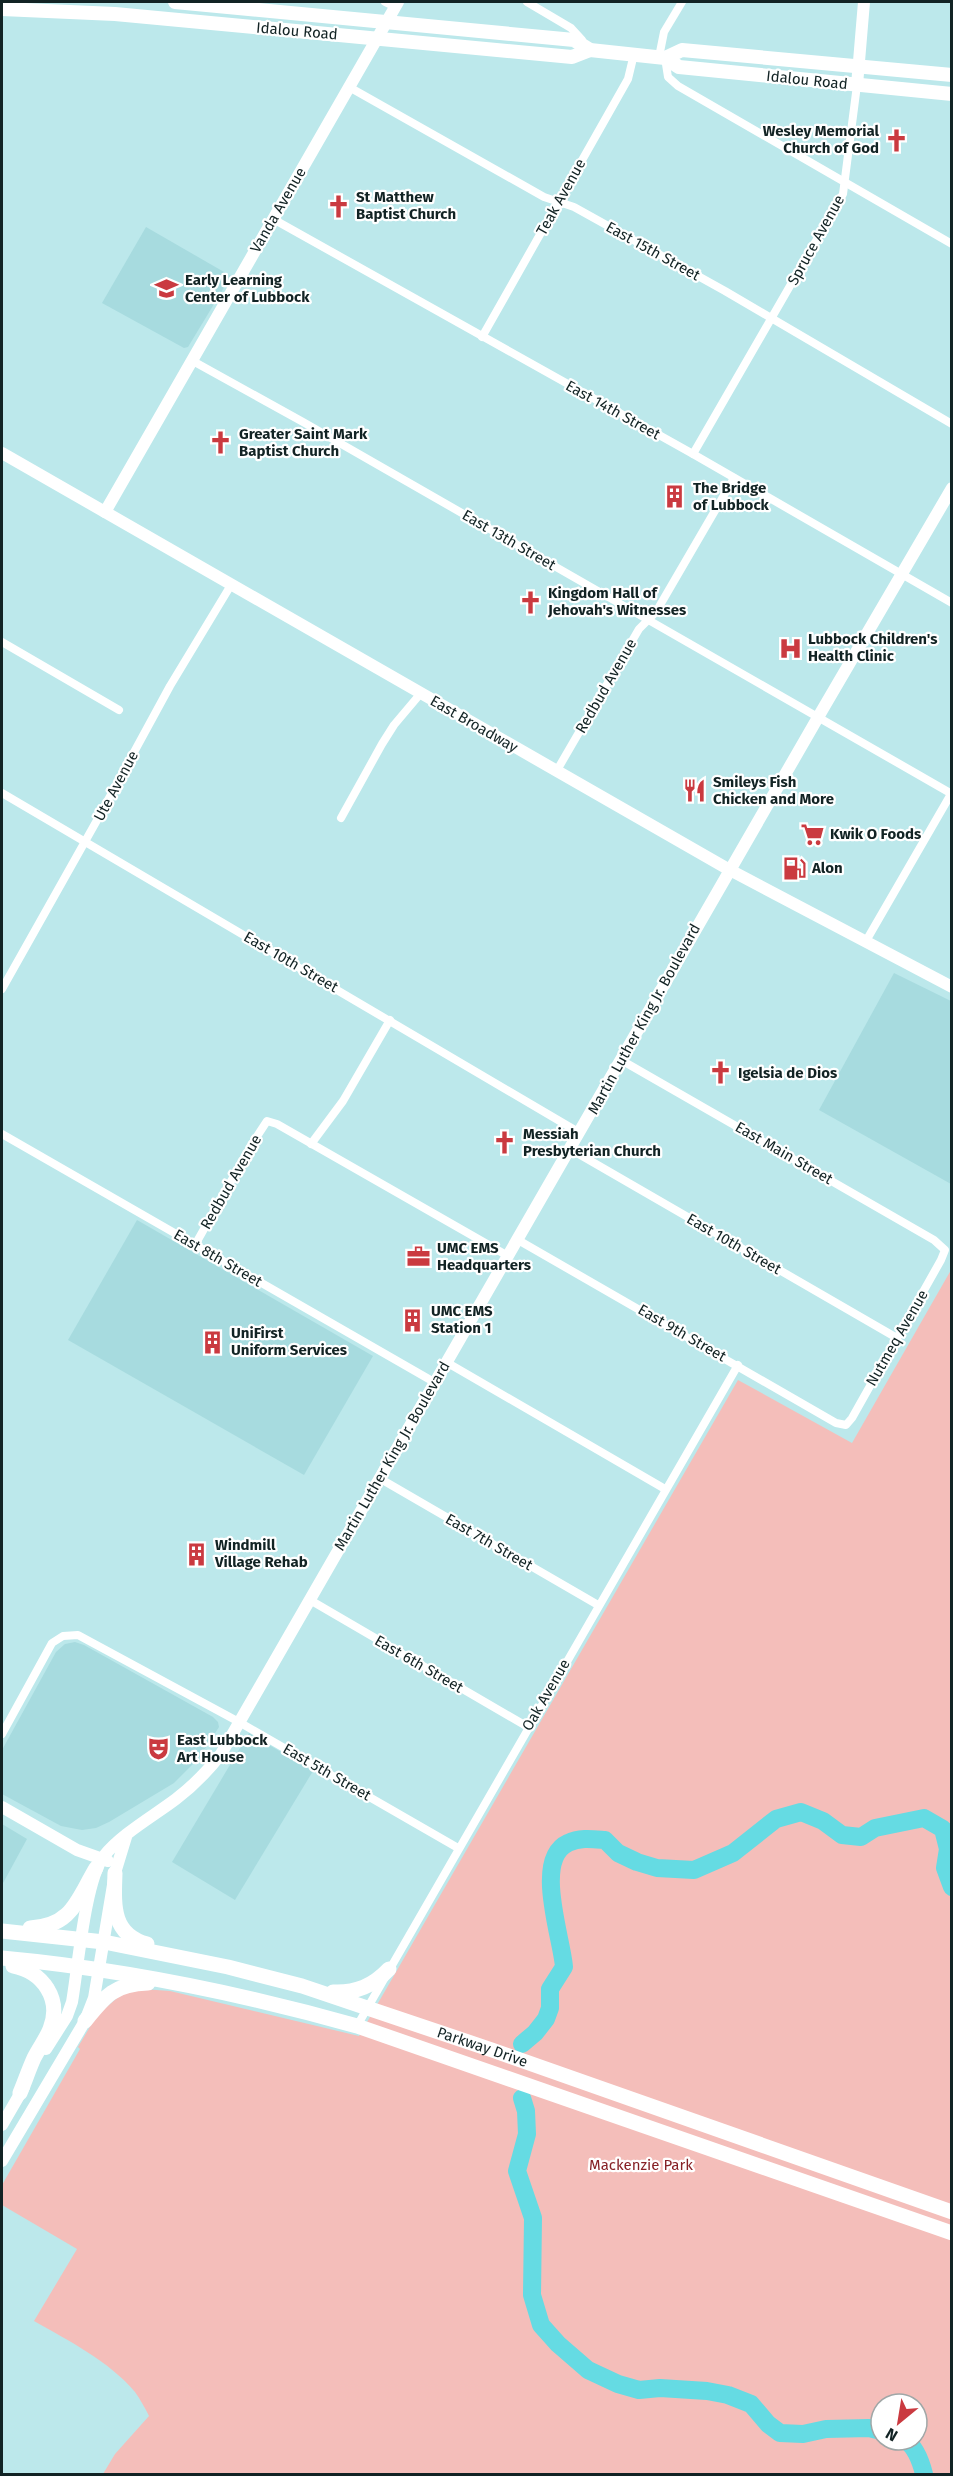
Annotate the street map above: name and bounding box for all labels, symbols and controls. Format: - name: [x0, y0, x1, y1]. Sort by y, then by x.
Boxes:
- street label: Idalou Road: [255, 18, 339, 44]
- street label: Idalou Road: [765, 67, 849, 93]
- place label: Wesley Memorial Church of God: [763, 122, 880, 157]
- church icon: Wesley Memorial Church of God: [884, 127, 910, 153]
- street label: Teak Avenue: [533, 156, 589, 238]
- street label: Vanda Avenue: [246, 164, 310, 256]
- place label: St Matthew Baptist Church: [356, 188, 456, 223]
- street label: Spruce Avenue: [784, 192, 848, 288]
- church icon: St Matthew Baptist Church: [325, 193, 351, 219]
- street label: East 15th Street: [603, 218, 704, 285]
- place label: Early Learning Center of Lubbock: [185, 271, 310, 306]
- school or university icon: Early Learning Center of Lubbock: [154, 276, 180, 302]
- street label: East 14th Street: [562, 377, 664, 444]
- place label: Greater Saint Mark Baptist Church: [239, 425, 368, 460]
- church icon: Greater Saint Mark Baptist Church: [208, 430, 234, 456]
- place label: The Bridge of Lubbock: [693, 479, 770, 514]
- building icon: The Bridge of Lubbock: [662, 484, 688, 510]
- street label: East 13th Street: [459, 506, 560, 574]
- place label: Kingdom Hall of Jehovah's Witnesses: [547, 584, 686, 619]
- church icon: Kingdom Hall of Jehovah's Witnesses: [517, 589, 543, 615]
- place label: Lubbock Children's Health Clinic: [808, 630, 938, 665]
- street label: Redbud Avenue: [572, 635, 640, 737]
- hospital icon: Lubbock Children's Health Clinic: [777, 635, 803, 661]
- street label: East Broadway: [427, 692, 522, 757]
- street label: Ute Avenue: [90, 748, 142, 824]
- place label: Smileys Fish Chicken and More: [713, 773, 834, 808]
- restaurant icon: Smileys Fish Chicken and More: [682, 778, 708, 804]
- supermarket icon: Kwik O Foods: [799, 821, 825, 847]
- place label: Kwik O Foods: [830, 825, 921, 843]
- fuel station icon: Alon: [781, 855, 807, 881]
- place label: Alon: [811, 859, 843, 877]
- street label: Martin Luther King Jr. Boulevard: [584, 921, 704, 1117]
- street label: East 10th Street: [241, 928, 342, 997]
- church icon: Igelsia de Dios: [707, 1060, 733, 1086]
- place label: Igelsia de Dios: [738, 1064, 837, 1082]
- street label: East Main Street: [732, 1118, 837, 1189]
- place label: Messiah Presbyterian Church: [523, 1125, 661, 1160]
- church icon: Messiah Presbyterian Church: [492, 1130, 518, 1156]
- street label: Redbud Avenue: [197, 1131, 265, 1233]
- street label: East 10th Street: [684, 1210, 785, 1279]
- street label: East 8th Street: [170, 1225, 266, 1291]
- place label: UMC EMS Headquarters: [437, 1239, 531, 1274]
- office icon: UMC EMS Headquarters: [406, 1244, 432, 1270]
- street label: Nutmeq Avenue: [862, 1287, 932, 1389]
- street label: East 9th Street: [635, 1300, 730, 1366]
- place label: UMC EMS Station 1: [431, 1302, 493, 1337]
- building icon: UMC EMS Station 1: [400, 1307, 426, 1333]
- place label: UniFirst Uniform Services: [231, 1324, 347, 1359]
- building icon: UniFirst Uniform Services: [200, 1329, 226, 1355]
- street label: Martin Luther King Jr. Boulevard: [330, 1358, 454, 1554]
- street label: East 7th Street: [442, 1510, 536, 1575]
- place label: Windmill Village Rehab: [214, 1536, 308, 1571]
- building icon: Windmill Village Rehab: [184, 1541, 210, 1567]
- street label: East 6th Street: [372, 1631, 467, 1697]
- street label: Oak Avenue: [518, 1656, 574, 1734]
- place label: East Lubbock Art House: [176, 1731, 268, 1766]
- theatre icon: East Lubbock Art House: [146, 1736, 172, 1762]
- street label: East 5th Street: [280, 1740, 375, 1805]
- street label: Parkway Drive: [435, 2023, 530, 2071]
- park label: Mackenzie Park: [589, 2156, 693, 2174]
- north arrow: [869, 2392, 929, 2452]
- text: N: [882, 2424, 901, 2445]

